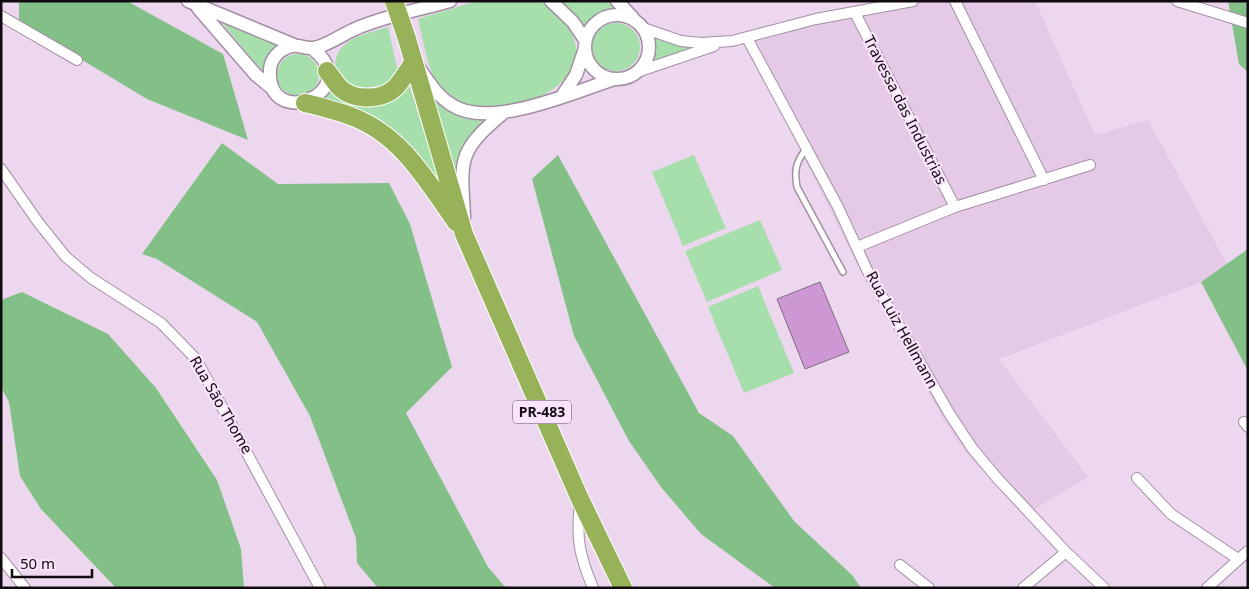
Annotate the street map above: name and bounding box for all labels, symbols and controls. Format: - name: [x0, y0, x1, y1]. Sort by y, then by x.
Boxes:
- street label: Travessa das Industrias: [860, 32, 952, 187]
- street label: Rua Luiz Hellmann: [862, 267, 943, 392]
- street label: Rua São Thome: [186, 352, 258, 457]
- road number: PR-483: [513, 401, 571, 424]
- scale bar: [12, 546, 92, 578]
- text: 50 m: [20, 553, 55, 573]

